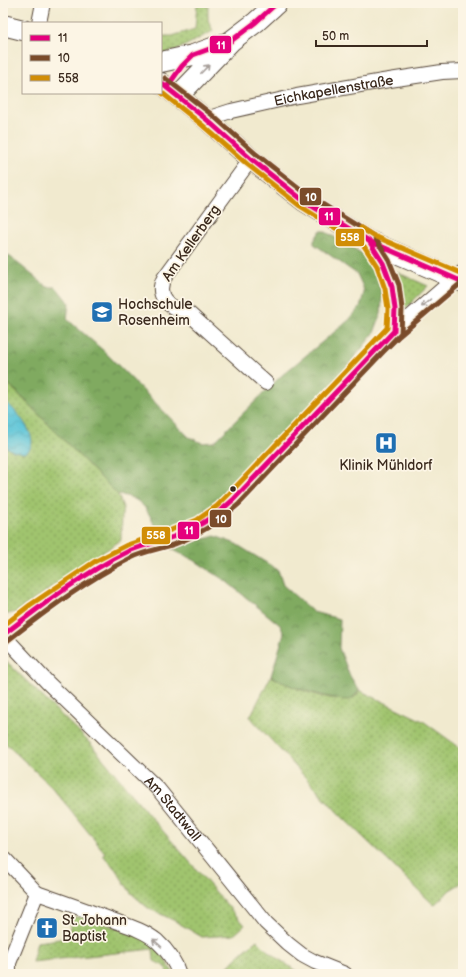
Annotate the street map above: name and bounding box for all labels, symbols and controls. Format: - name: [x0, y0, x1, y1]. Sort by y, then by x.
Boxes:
- legend: [22, 22, 162, 94]
- scale bar: [316, 22, 427, 48]
- text: 50 m: [322, 29, 349, 44]
- text: 11: [58, 31, 67, 46]
- line badge: 11: [209, 35, 232, 54]
- text: 11: [216, 39, 226, 52]
- text: 10: [58, 51, 70, 66]
- one-way arrow: [200, 64, 210, 74]
- text: 558: [58, 71, 79, 86]
- street label: Eichkapellenstraße: [272, 71, 395, 110]
- line badge: 10: [299, 187, 322, 206]
- text: 10: [305, 191, 317, 204]
- street label: Am Kellerberg: [158, 201, 224, 285]
- line badge: 11: [318, 207, 341, 226]
- text: 11: [324, 210, 334, 223]
- line badge: 558: [335, 228, 365, 247]
- text: 558: [340, 231, 360, 244]
- place label: Hochschule Rosenheim: [118, 296, 193, 329]
- one-way arrow: [421, 298, 431, 307]
- school or university icon: Hochschule Rosenheim: [89, 299, 115, 325]
- hospital icon: Klinik Mühldorf: [373, 430, 399, 456]
- place label: Klinik Mühldorf: [339, 457, 433, 474]
- unlabelled marker: [228, 484, 238, 494]
- line badge: 10: [209, 509, 232, 528]
- text: 10: [215, 513, 227, 526]
- line badge: 11: [177, 521, 200, 540]
- text: 11: [184, 524, 194, 537]
- line badge: 558: [141, 526, 171, 545]
- text: 558: [146, 529, 166, 542]
- street label: Am Stadtwall: [141, 772, 205, 844]
- place label: St. Johann Baptist: [62, 912, 127, 945]
- church icon: St. Johann Baptist: [34, 915, 60, 941]
- one-way arrow: [152, 938, 162, 947]

